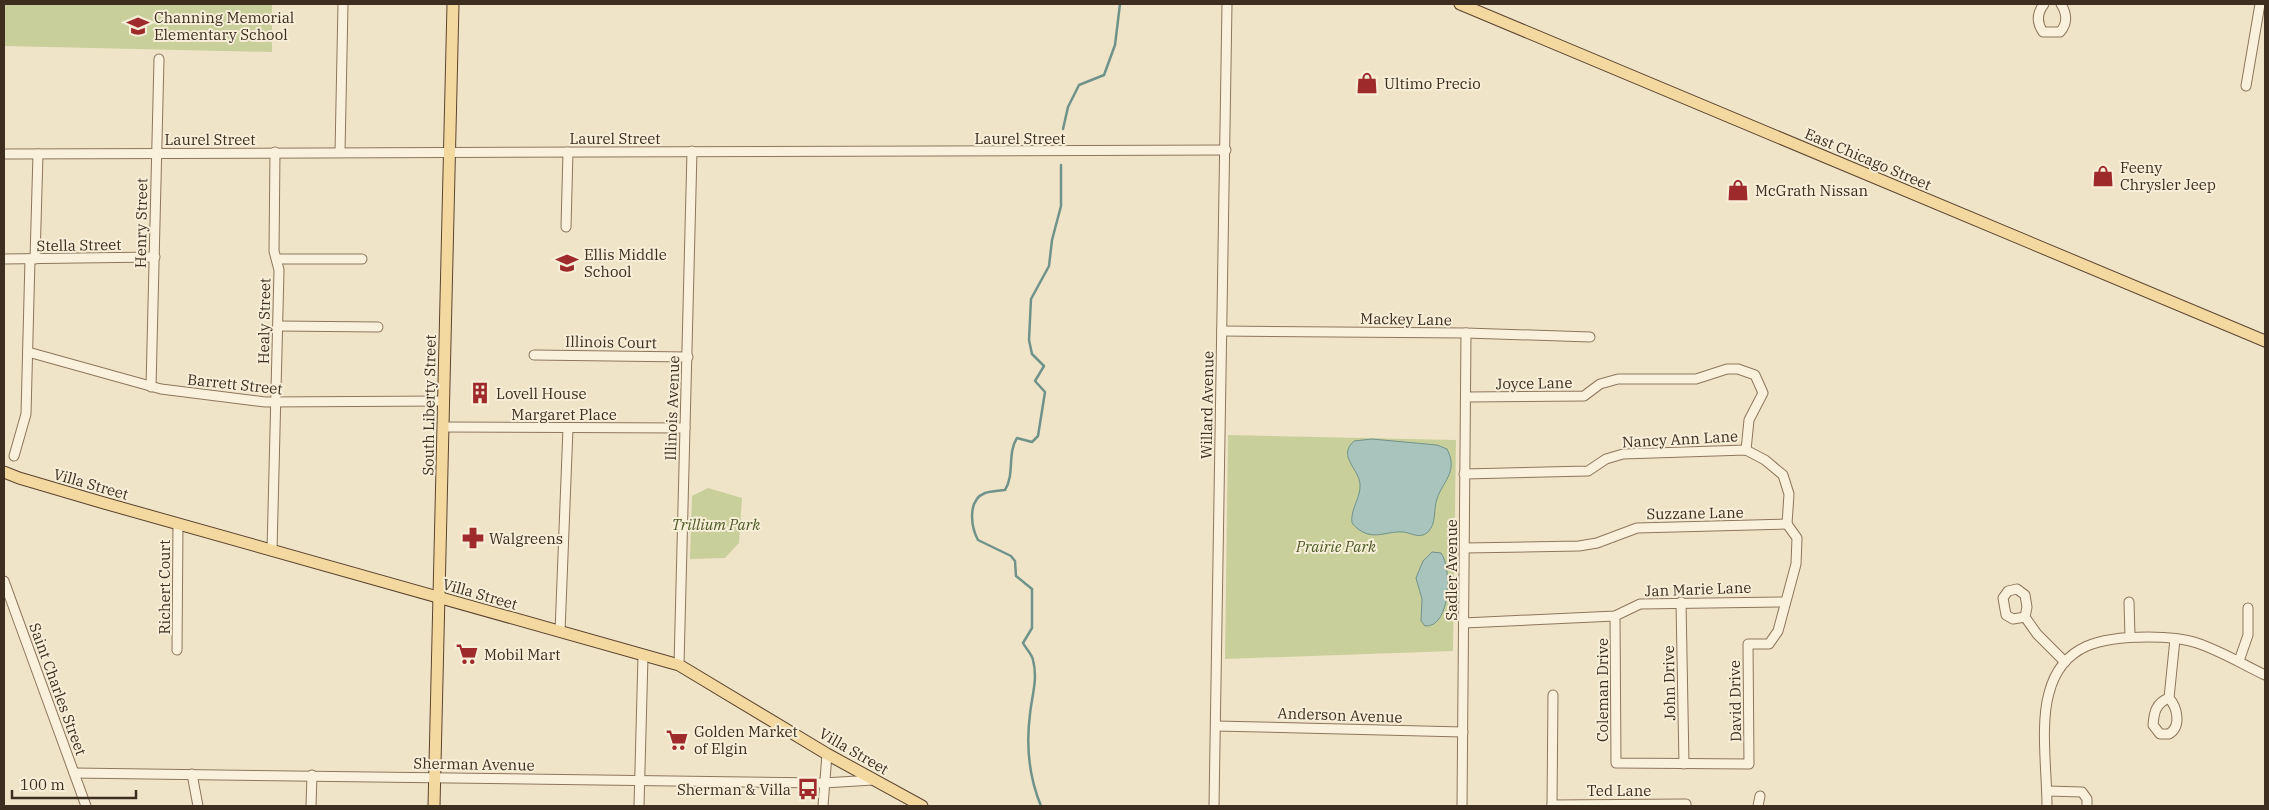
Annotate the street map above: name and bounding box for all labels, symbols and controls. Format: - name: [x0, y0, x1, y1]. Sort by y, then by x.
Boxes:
- place label: Channing Memorial Elementary School: [154, 8, 294, 44]
- school or university icon: Channing Memorial Elementary School: [125, 13, 151, 39]
- shop icon: Ultimo Precio: [1354, 70, 1380, 96]
- place label: Ultimo Precio: [1384, 74, 1481, 93]
- street label: East Chicago Street: [1802, 124, 1934, 194]
- street label: Laurel Street: [569, 129, 661, 148]
- street label: Laurel Street: [974, 129, 1066, 148]
- street label: Laurel Street: [164, 130, 256, 149]
- place label: Feeny Chrysler Jeep: [2120, 158, 2216, 194]
- shop icon: Feeny Chrysler Jeep: [2090, 163, 2116, 189]
- shop icon: McGrath Nissan: [1725, 177, 1751, 203]
- street label: Henry Street: [131, 178, 151, 268]
- place label: McGrath Nissan: [1755, 181, 1869, 200]
- street label: Stella Street: [36, 235, 122, 255]
- place label: Ellis Middle School: [584, 245, 667, 281]
- school or university icon: Ellis Middle School: [554, 250, 580, 276]
- street label: Healy Street: [254, 278, 274, 364]
- street label: Mackey Lane: [1360, 309, 1452, 329]
- street label: Illinois Court: [565, 332, 657, 352]
- street label: South Liberty Street: [418, 334, 440, 476]
- street label: Willard Avenue: [1197, 351, 1217, 459]
- street label: Illinois Avenue: [661, 355, 683, 461]
- street label: Barrett Street: [186, 370, 284, 398]
- street label: Joyce Lane: [1495, 373, 1573, 393]
- building icon: Lovell House: [467, 380, 493, 406]
- place label: Lovell House: [496, 384, 587, 403]
- street label: Margaret Place: [511, 405, 617, 424]
- street label: Nancy Ann Lane: [1621, 426, 1739, 452]
- street label: Villa Street: [51, 464, 131, 504]
- street label: Suzzane Lane: [1646, 503, 1744, 523]
- park label: Trillium Park: [672, 515, 760, 534]
- street label: Sadler Avenue: [1442, 519, 1461, 621]
- pharmacy icon: Walgreens: [460, 525, 486, 551]
- place label: Walgreens: [489, 529, 563, 548]
- park label: Prairie Park: [1295, 537, 1376, 556]
- street label: Richert Court: [155, 540, 174, 634]
- street label: Villa Street: [440, 574, 520, 614]
- street label: Jan Marie Lane: [1644, 578, 1752, 600]
- street label: Saint Charles Street: [25, 620, 91, 758]
- street label: Coleman Drive: [1593, 638, 1612, 742]
- supermarket icon: Mobil Mart: [454, 641, 480, 667]
- place label: Mobil Mart: [484, 645, 561, 664]
- street label: John Drive: [1659, 645, 1679, 721]
- street label: David Drive: [1725, 660, 1745, 742]
- street label: Anderson Avenue: [1277, 703, 1403, 727]
- place label: Golden Market of Elgin: [694, 722, 798, 758]
- street label: Villa Street: [816, 723, 892, 779]
- supermarket icon: Golden Market of Elgin: [664, 727, 690, 753]
- street label: Sherman Avenue: [413, 753, 535, 775]
- scale bar: [12, 768, 136, 800]
- text: 100 m: [20, 775, 65, 794]
- bus stop icon: Sherman & Villa: [795, 776, 821, 802]
- place label: Sherman & Villa: [677, 780, 791, 799]
- street label: Ted Lane: [1587, 781, 1651, 800]

